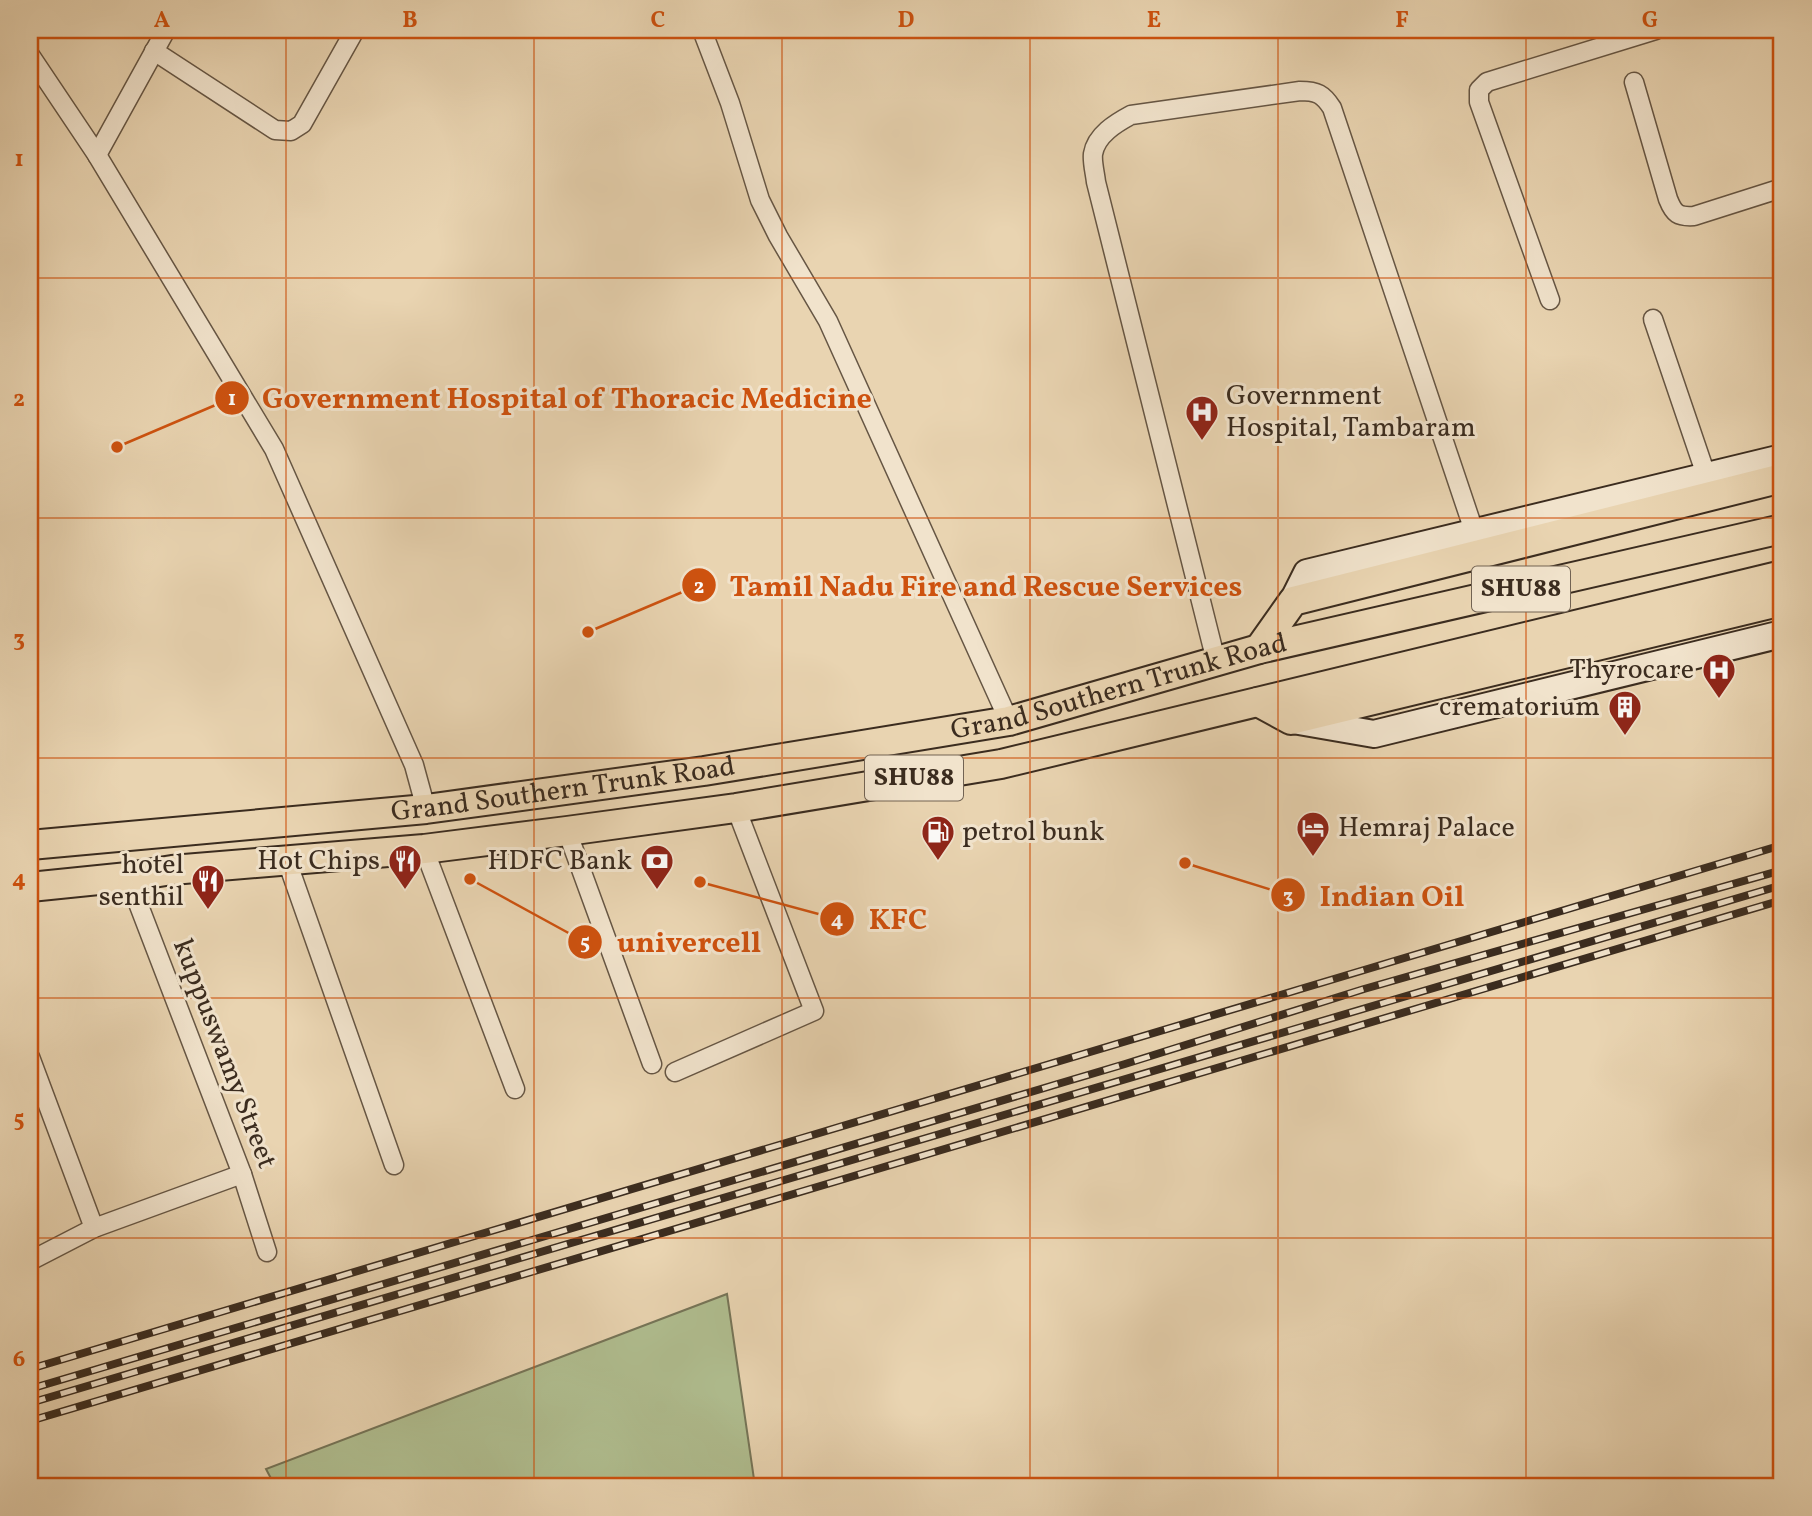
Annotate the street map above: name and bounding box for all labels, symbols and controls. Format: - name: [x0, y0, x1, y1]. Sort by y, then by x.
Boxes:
- text: A: [154, 5, 170, 37]
- text: B: [402, 5, 418, 37]
- text: C: [651, 5, 665, 37]
- text: D: [898, 5, 915, 37]
- text: E: [1147, 5, 1161, 37]
- text: F: [1395, 5, 1409, 37]
- text: G: [1642, 5, 1658, 37]
- text: 1: [14, 144, 24, 176]
- callout: Government Hospital of Thoracic Medicine: [215, 372, 885, 423]
- place label: Government Hospital, Tambaram: [1226, 377, 1476, 448]
- text: Government Hospital of Thoracic Medicine: [262, 379, 872, 421]
- text: 2: [13, 384, 25, 416]
- text: 1: [228, 385, 236, 414]
- hospital icon: Government Hospital, Tambaram: [1183, 393, 1221, 442]
- callout: Tamil Nadu Fire and Rescue Services: [681, 560, 1257, 611]
- road number: SHU88: [1472, 566, 1570, 611]
- text: Tamil Nadu Fire and Rescue Services: [730, 567, 1242, 609]
- text: 2: [694, 573, 704, 602]
- text: 3: [13, 624, 25, 656]
- street label: Grand Southern Trunk Road: [948, 624, 1291, 750]
- place label: Thyrocare: [1569, 651, 1694, 690]
- hospital icon: Thyrocare: [1700, 651, 1738, 700]
- place label: crematorium: [1439, 688, 1600, 727]
- building icon: crematorium: [1606, 688, 1644, 737]
- street label: Grand Southern Trunk Road: [389, 747, 738, 832]
- road number: SHU88: [865, 756, 963, 800]
- hotel icon: Hemraj Palace: [1294, 809, 1332, 858]
- place label: Hemraj Palace: [1338, 809, 1515, 848]
- fuel station icon: petrol bunk: [919, 813, 957, 862]
- place label: petrol bunk: [962, 813, 1105, 852]
- place label: Hot Chips: [257, 842, 380, 881]
- restaurant icon: Hot Chips: [386, 842, 424, 891]
- place label: HDFC Bank: [488, 842, 632, 881]
- bank icon: HDFC Bank: [638, 842, 676, 891]
- place label: hotel senthil: [99, 846, 184, 917]
- restaurant icon: hotel senthil: [189, 862, 227, 911]
- text: 4: [12, 864, 26, 896]
- callout: Indian Oil: [1270, 870, 1478, 921]
- text: Indian Oil: [1320, 877, 1464, 919]
- text: 3: [1283, 883, 1293, 912]
- callout: KFC: [819, 893, 941, 944]
- text: KFC: [869, 900, 927, 942]
- text: 4: [831, 906, 844, 935]
- callout: univercell: [567, 916, 775, 967]
- text: univercell: [617, 923, 761, 965]
- text: 5: [580, 929, 590, 958]
- street label: kuppuswamy Street: [162, 934, 286, 1174]
- text: 5: [13, 1104, 25, 1136]
- text: 6: [13, 1344, 25, 1376]

